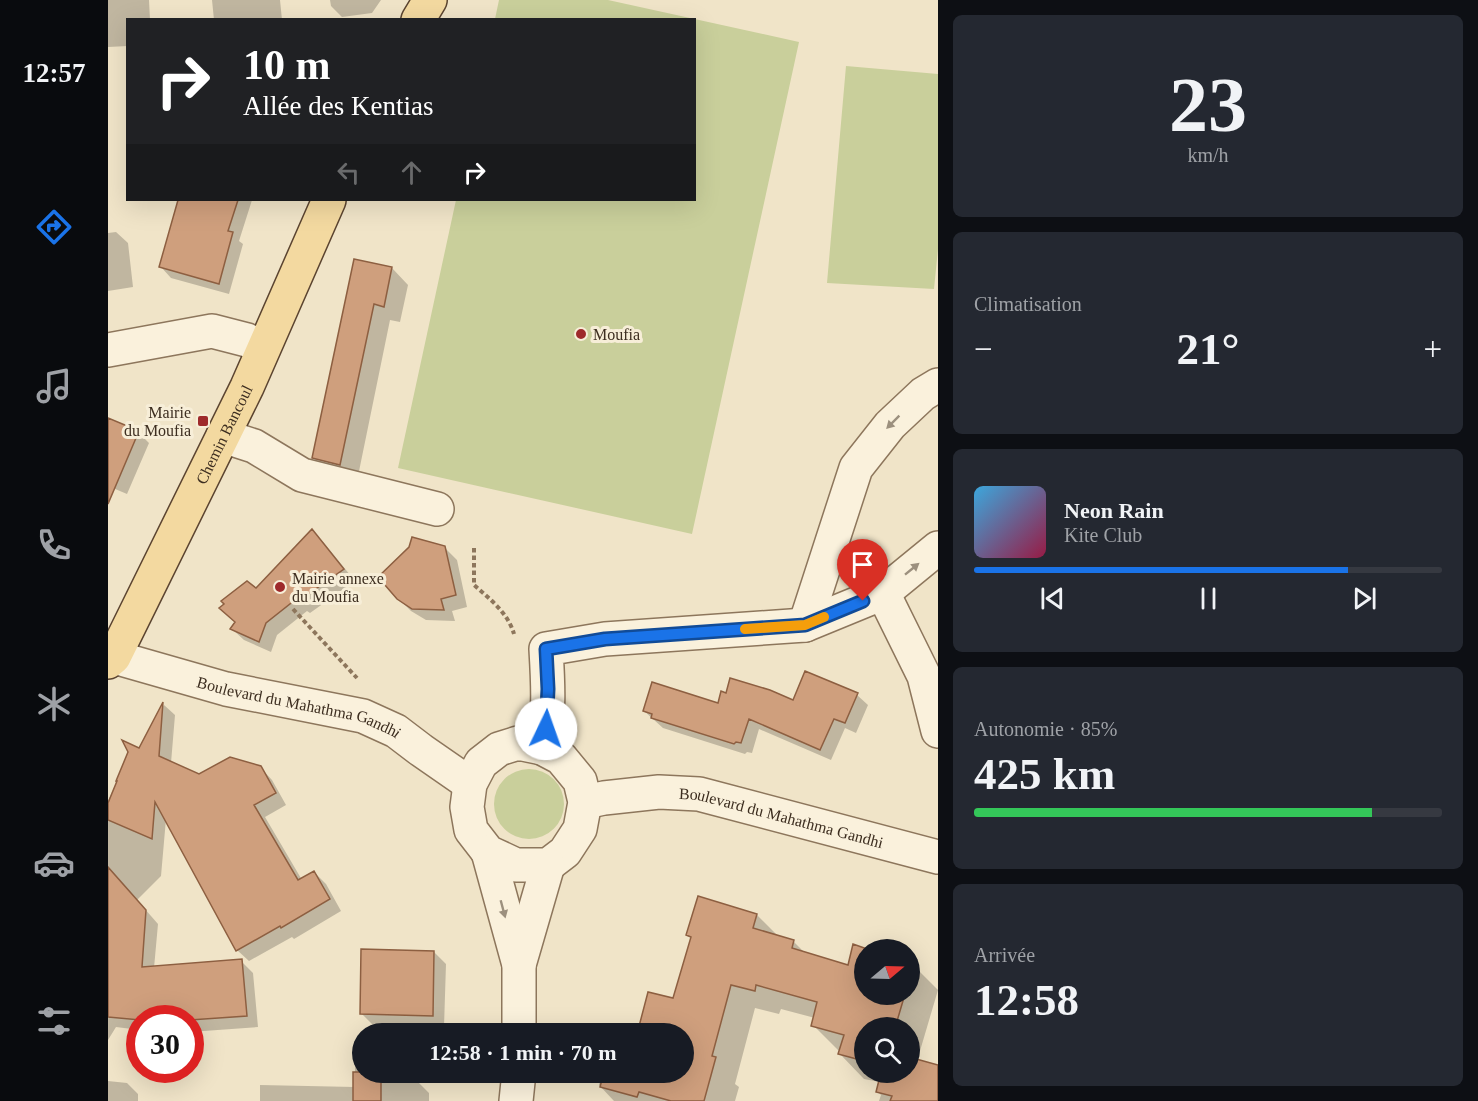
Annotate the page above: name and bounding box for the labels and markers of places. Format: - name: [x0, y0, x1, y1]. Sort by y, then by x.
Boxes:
- place label: Moufia: [593, 326, 640, 343]
- marker: Moufia: [574, 327, 588, 341]
- place label: Mairie du Moufia: [124, 404, 191, 439]
- marker: Mairie du Moufia: [196, 414, 210, 428]
- pin: [837, 539, 888, 601]
- place label: Mairie annexe du Moufia: [292, 570, 384, 605]
- marker: Mairie annexe du Moufia: [273, 580, 287, 594]

